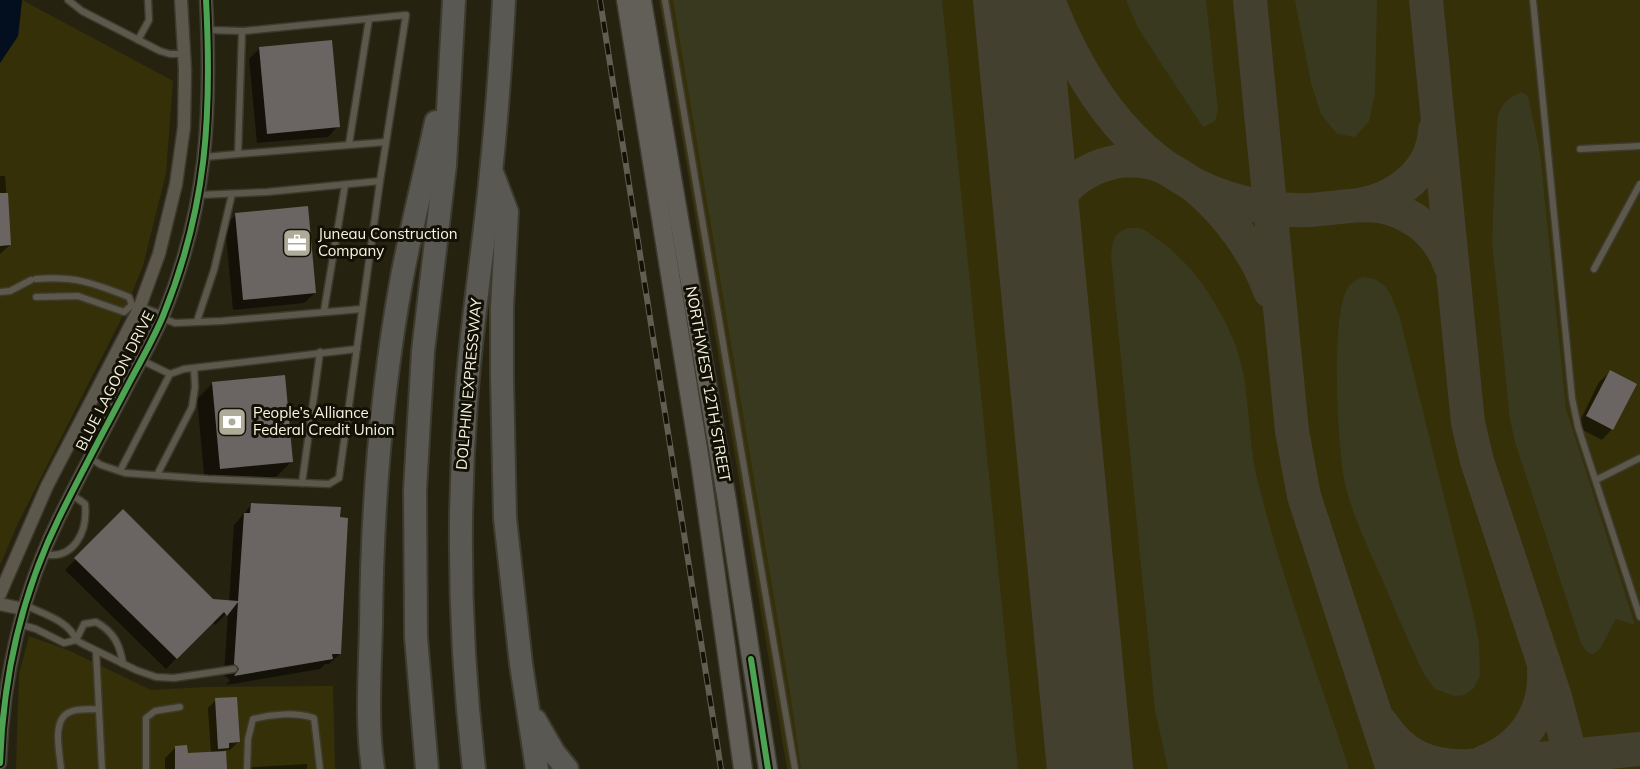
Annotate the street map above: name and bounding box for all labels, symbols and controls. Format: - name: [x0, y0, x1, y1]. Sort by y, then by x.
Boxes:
- place label: Juneau Construction Company: [318, 224, 458, 260]
- office icon: Juneau Construction Company: [281, 227, 313, 259]
- street label: NORTHWEST 12TH STREET: [682, 285, 735, 483]
- street label: DOLPHIN EXPRESSWAY: [452, 297, 486, 470]
- street label: BLUE LAGOON DRIVE: [71, 308, 158, 454]
- place label: People’s Alliance Federal Credit Union: [253, 403, 395, 439]
- bank icon: People’s Alliance Federal Credit Union: [216, 406, 248, 438]

